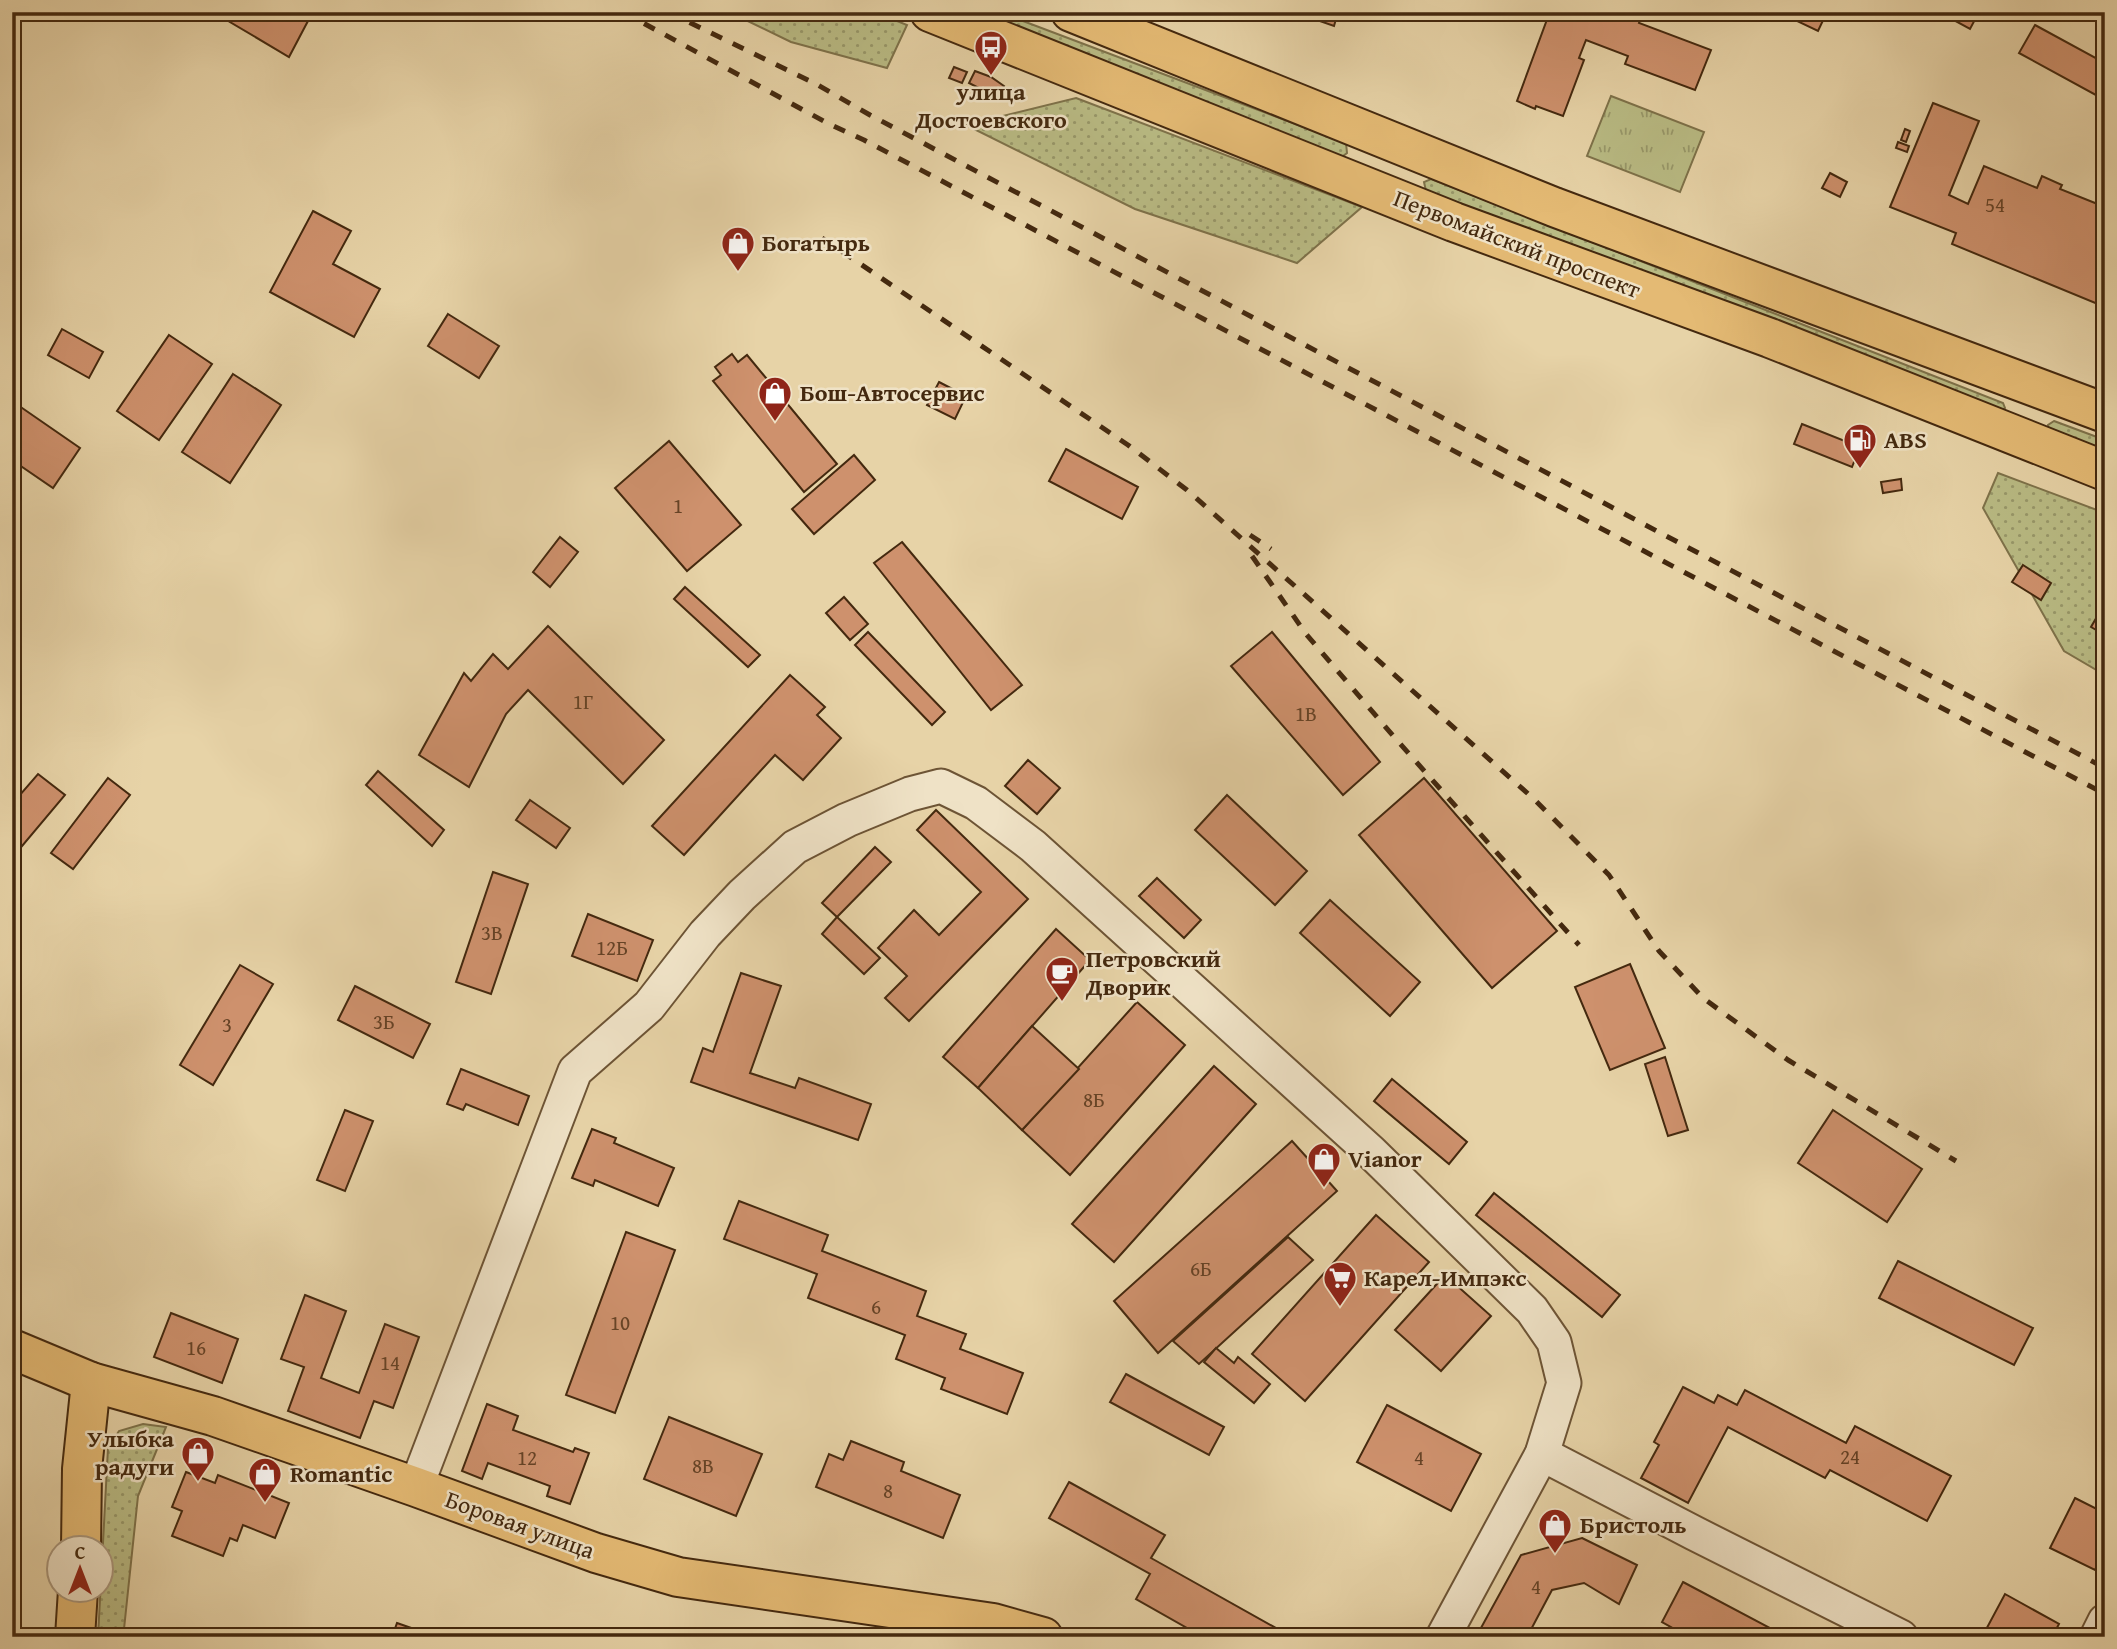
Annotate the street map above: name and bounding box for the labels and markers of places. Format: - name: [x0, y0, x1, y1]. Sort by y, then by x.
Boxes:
- bus stop icon: улица Достоевского: [972, 28, 1010, 77]
- place label: улица Достоевского: [914, 74, 1067, 137]
- shop icon: Богатырь: [719, 224, 757, 273]
- place label: Богатырь: [762, 225, 870, 260]
- shop icon: Бош-Автосервис: [756, 374, 794, 423]
- place label: Бош-Автосервис: [800, 375, 985, 410]
- fuel station icon: ABS: [1841, 421, 1879, 470]
- place label: ABS: [1884, 422, 1927, 457]
- place label: Петровский Дворик: [1085, 941, 1221, 1004]
- cafe icon: Петровский Дворик: [1043, 954, 1081, 1003]
- shop icon: Vianor: [1305, 1140, 1343, 1189]
- place label: Vianor: [1348, 1141, 1422, 1176]
- supermarket icon: Карел-Импэкс: [1321, 1259, 1359, 1308]
- place label: Карел-Импэкс: [1364, 1260, 1526, 1295]
- place label: Улыбка радуги: [87, 1421, 175, 1484]
- shop icon: Улыбка радуги: [179, 1434, 217, 1483]
- shop icon: Romantic: [246, 1455, 284, 1504]
- place label: Romantic: [290, 1456, 392, 1491]
- shop icon: Бристоль: [1536, 1506, 1574, 1555]
- place label: Бристоль: [1580, 1507, 1687, 1542]

